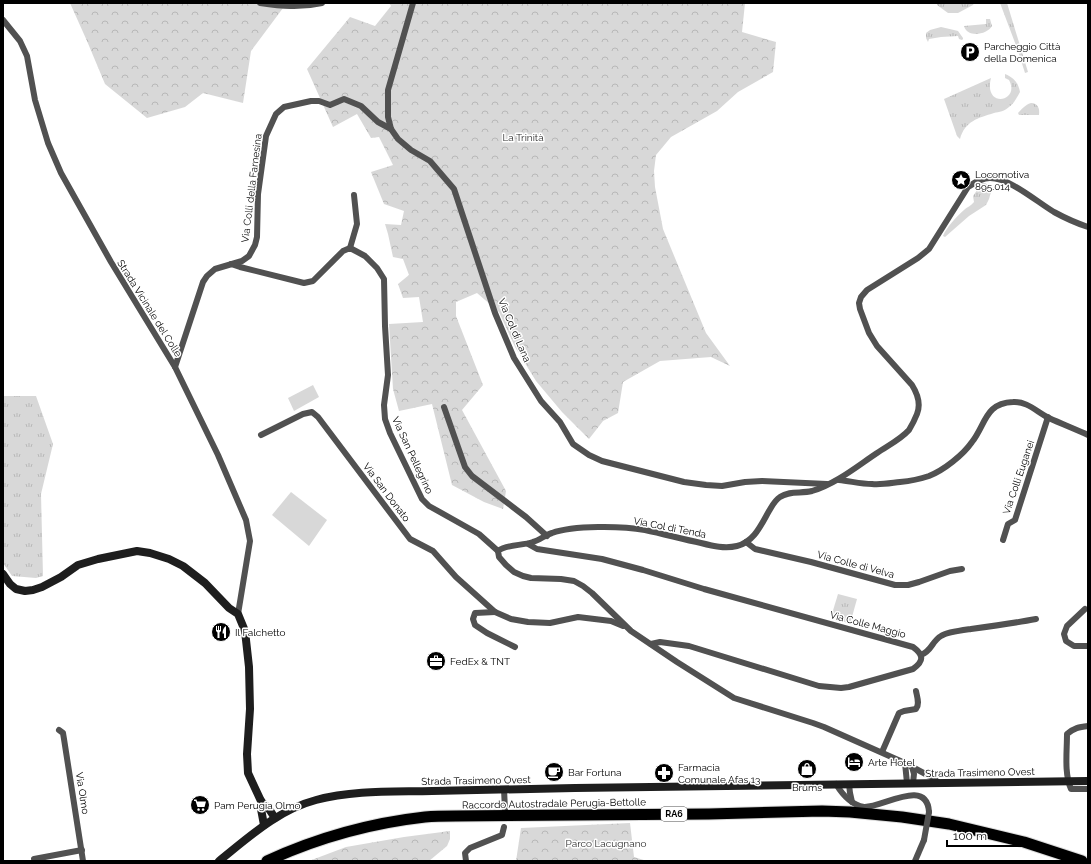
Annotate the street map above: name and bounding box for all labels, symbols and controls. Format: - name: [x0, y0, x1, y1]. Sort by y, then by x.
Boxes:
- parking icon: Parcheggio Città della Domenica: [959, 41, 981, 63]
- place label: Parcheggio Città della Domenica: [984, 41, 1060, 64]
- park label: La Trinità: [502, 132, 544, 143]
- street label: Via Colli della Farnesina: [239, 133, 264, 243]
- place icon: Locomotiva 895.014: [950, 169, 972, 191]
- place label: Locomotiva 895.014: [975, 169, 1029, 192]
- street label: Strada Vicinale del Colle: [115, 258, 184, 359]
- street label: Via Col di Lana: [496, 297, 533, 364]
- street label: Via San Pellegrino: [390, 415, 435, 496]
- street label: Via Colli Euganei: [1001, 439, 1036, 516]
- street label: Via San Donato: [361, 461, 412, 524]
- street label: Via Col di Tenda: [633, 515, 707, 540]
- street label: Via Colle di Velva: [816, 549, 896, 580]
- street label: Via Colle Maggio: [829, 609, 907, 640]
- restaurant icon: Il Falchetto: [210, 621, 232, 643]
- place label: Il Falchetto: [235, 627, 286, 638]
- office icon: FedEx & TNT: [425, 650, 447, 672]
- place label: FedEx & TNT: [450, 656, 510, 667]
- hotel icon: Arte Hotel: [843, 751, 865, 773]
- place label: Arte Hotel: [868, 757, 915, 768]
- shop icon: Brums: [796, 758, 818, 780]
- cafe icon: Bar Fortuna: [543, 761, 565, 783]
- pharmacy icon: Farmacia Comunale Afas 13: [653, 762, 675, 784]
- place label: Farmacia Comunale Afas 13: [678, 762, 760, 785]
- street label: Strada Trasimeno Ovest: [925, 766, 1035, 779]
- place label: Bar Fortuna: [568, 767, 622, 778]
- street label: Via Olmo: [74, 771, 91, 815]
- street label: Strada Trasimeno Ovest: [421, 774, 531, 787]
- place label: Brums: [792, 782, 822, 793]
- supermarket icon: Pam Perugia Olmo: [189, 794, 211, 816]
- street label: Raccordo Autostradale Perugia-Bettolle: [462, 796, 646, 811]
- place label: Pam Perugia Olmo: [214, 800, 301, 811]
- road number: RA6: [661, 807, 687, 821]
- scale bar: [947, 822, 1028, 848]
- text: 100 m: [953, 829, 987, 843]
- park label: Parco Lacugnano: [566, 838, 646, 849]

